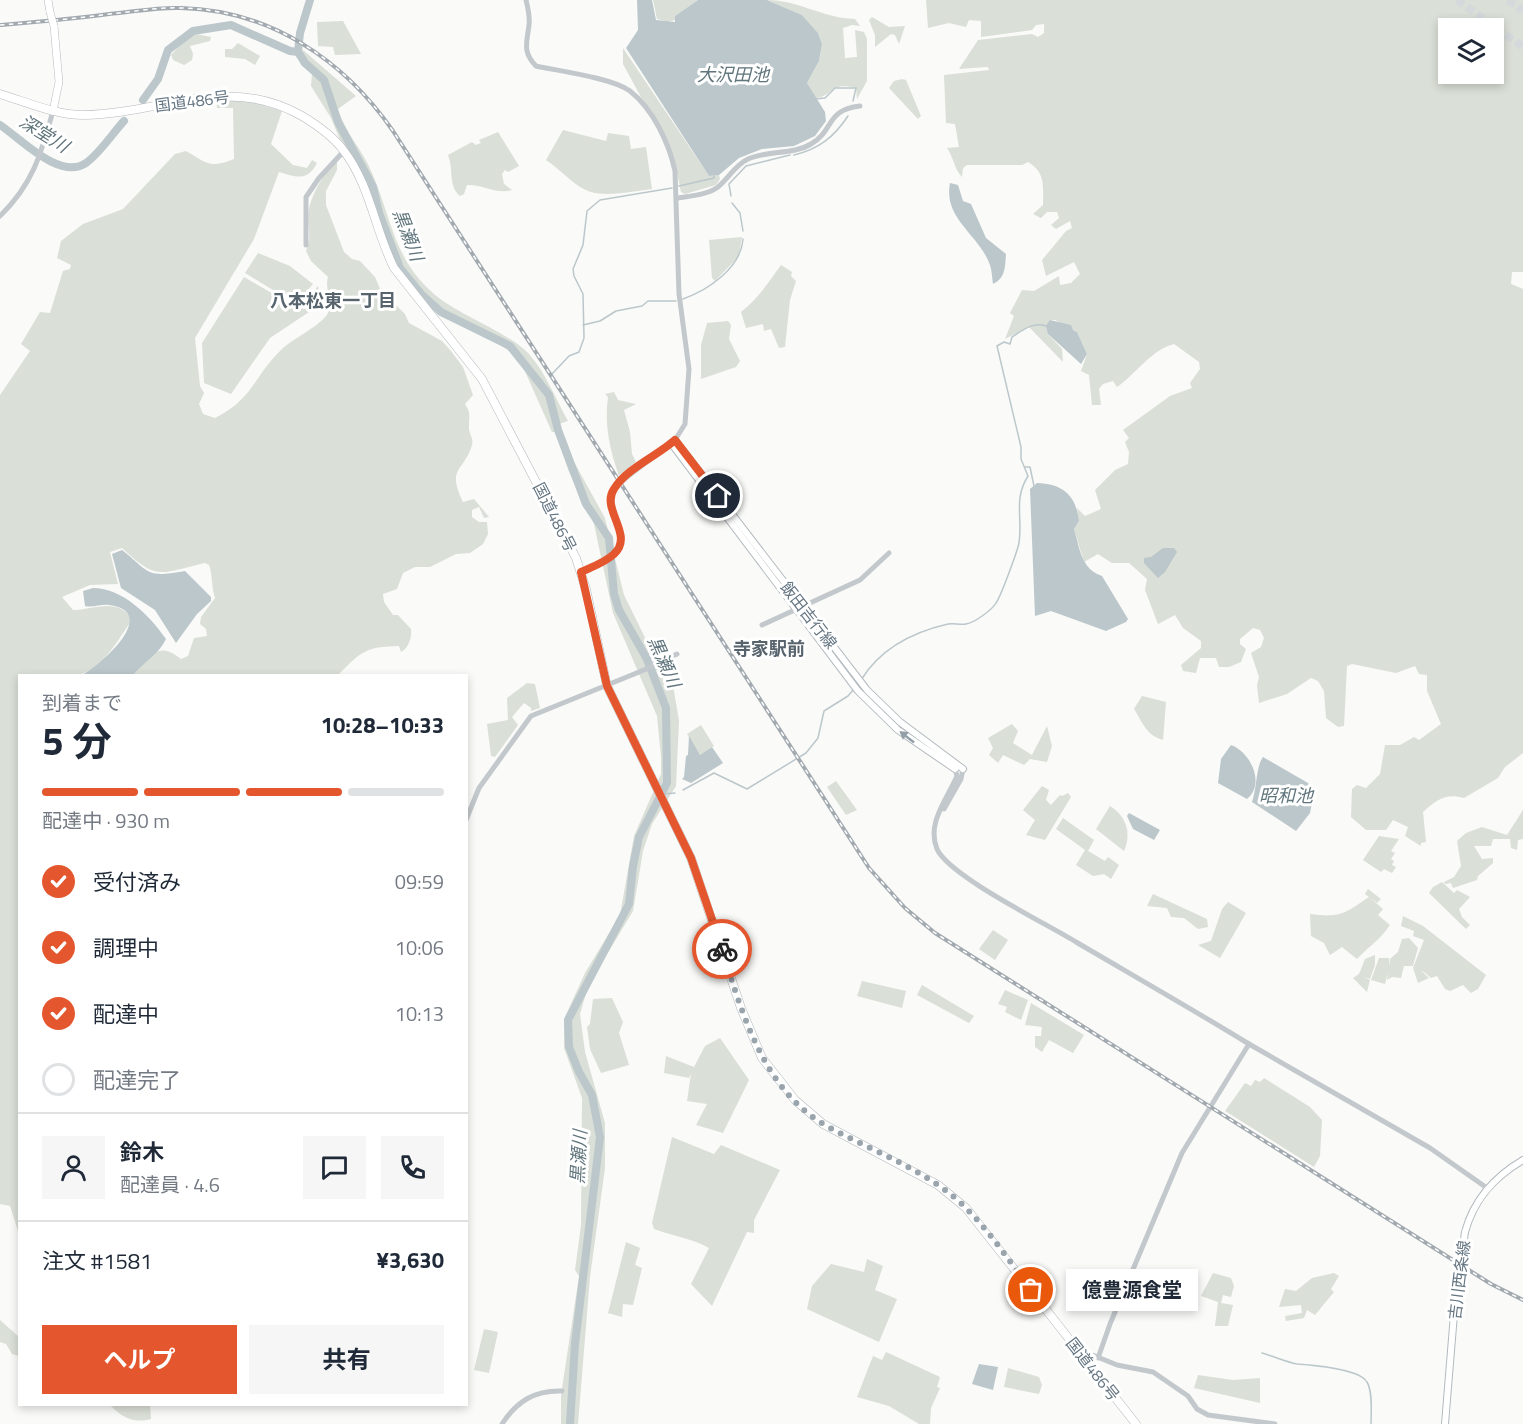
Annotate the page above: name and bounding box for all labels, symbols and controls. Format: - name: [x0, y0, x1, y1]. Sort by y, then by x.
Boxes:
- map controls: [1438, 18, 1504, 84]
- button: layers: [1438, 18, 1504, 84]
- water label: 大沢田池: [697, 61, 771, 88]
- street label: 国道486号: [153, 85, 231, 117]
- water label: 深堂川: [14, 108, 76, 160]
- water label: 黒瀬川: [386, 205, 431, 267]
- district label: 八本松東一丁目: [270, 287, 396, 314]
- pin: [692, 470, 743, 521]
- street label: 国道486号: [527, 478, 583, 556]
- icon: home: [701, 479, 734, 512]
- street label: 飯田吉行線: [775, 576, 843, 654]
- water label: 黒瀬川: [641, 632, 689, 694]
- district label: 寺家駅前: [733, 635, 805, 662]
- text: 到着まで: [42, 687, 122, 718]
- text: 10:28–10:33: [321, 708, 444, 742]
- text: 5 分: [42, 711, 111, 770]
- one-way arrow: [899, 731, 914, 743]
- water label: 昭和池: [1259, 782, 1315, 809]
- text: 配達中 · 930 m: [42, 805, 170, 836]
- icon: check: [42, 865, 75, 898]
- text: 受付済み: [93, 865, 181, 899]
- text: 09:59: [395, 866, 444, 897]
- courier: [692, 919, 752, 979]
- icon: check: [42, 931, 75, 964]
- text: 調理中: [93, 931, 159, 965]
- text: 10:06: [395, 932, 444, 963]
- icon: bike: [706, 933, 739, 966]
- icon: check: [42, 997, 75, 1030]
- text: 配達中: [93, 997, 159, 1031]
- text: 10:13: [395, 998, 444, 1029]
- text: 配達完了: [93, 1063, 181, 1097]
- water label: 黒瀬川: [564, 1127, 593, 1185]
- text: 鈴木: [120, 1135, 164, 1169]
- button: person: [42, 1136, 105, 1199]
- button: chat: [303, 1136, 366, 1199]
- button: phone: [381, 1136, 444, 1199]
- text: 配達員 · 4.6: [120, 1169, 220, 1200]
- street label: 吉川西条線: [1442, 1239, 1476, 1321]
- text: ¥3,630: [377, 1243, 444, 1277]
- text: 注文 #1581: [42, 1244, 152, 1278]
- pin: [1005, 1264, 1056, 1315]
- callout: 億豊源食堂: [1067, 1269, 1199, 1311]
- icon: bag: [1014, 1273, 1047, 1306]
- text: 億豊源食堂: [1082, 1274, 1182, 1305]
- button: ヘルプ: [42, 1325, 237, 1394]
- button: 共有: [249, 1325, 444, 1394]
- street label: 国道486号: [1060, 1332, 1126, 1406]

